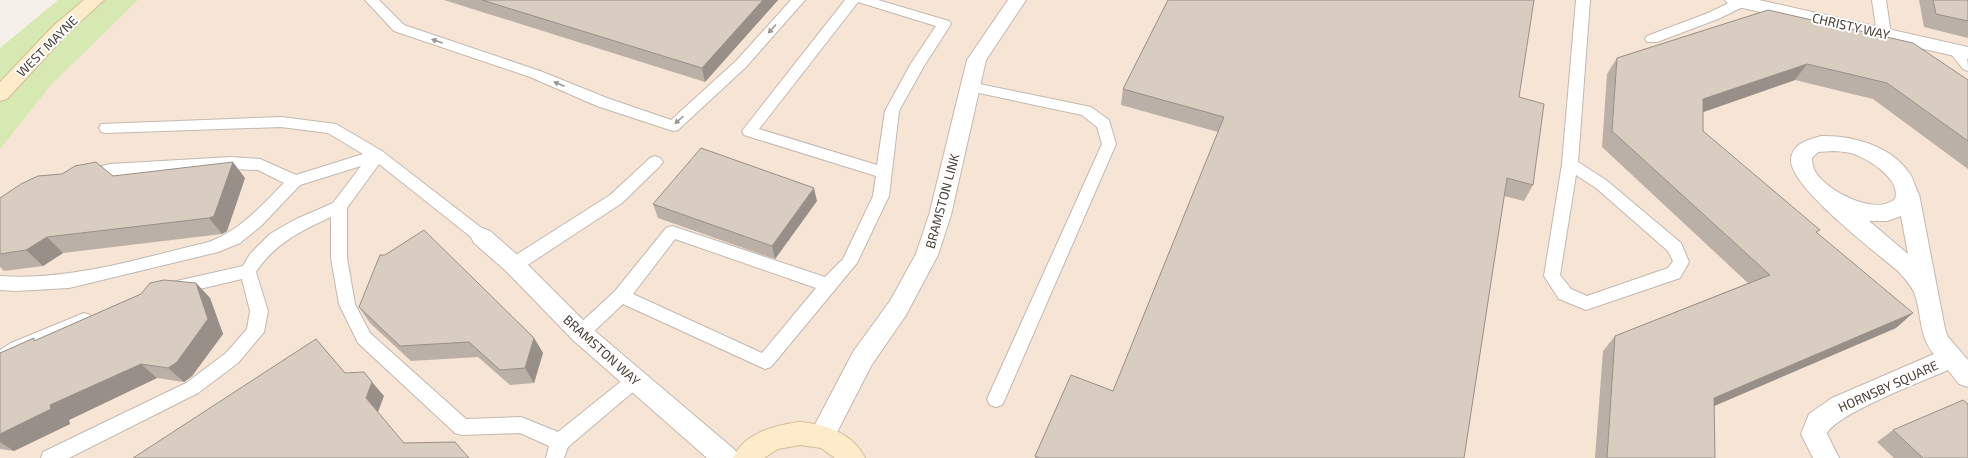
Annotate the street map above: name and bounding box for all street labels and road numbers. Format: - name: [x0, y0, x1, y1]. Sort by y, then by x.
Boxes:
- street label: CHRISTY WAY: [1811, 9, 1892, 43]
- street label: WEST MAYNE: [13, 12, 81, 80]
- street label: BRAMSTON LINK: [922, 151, 962, 250]
- street label: BRAMSTON WAY: [560, 311, 644, 389]
- street label: HORNSBY SQUARE: [1836, 357, 1940, 415]

